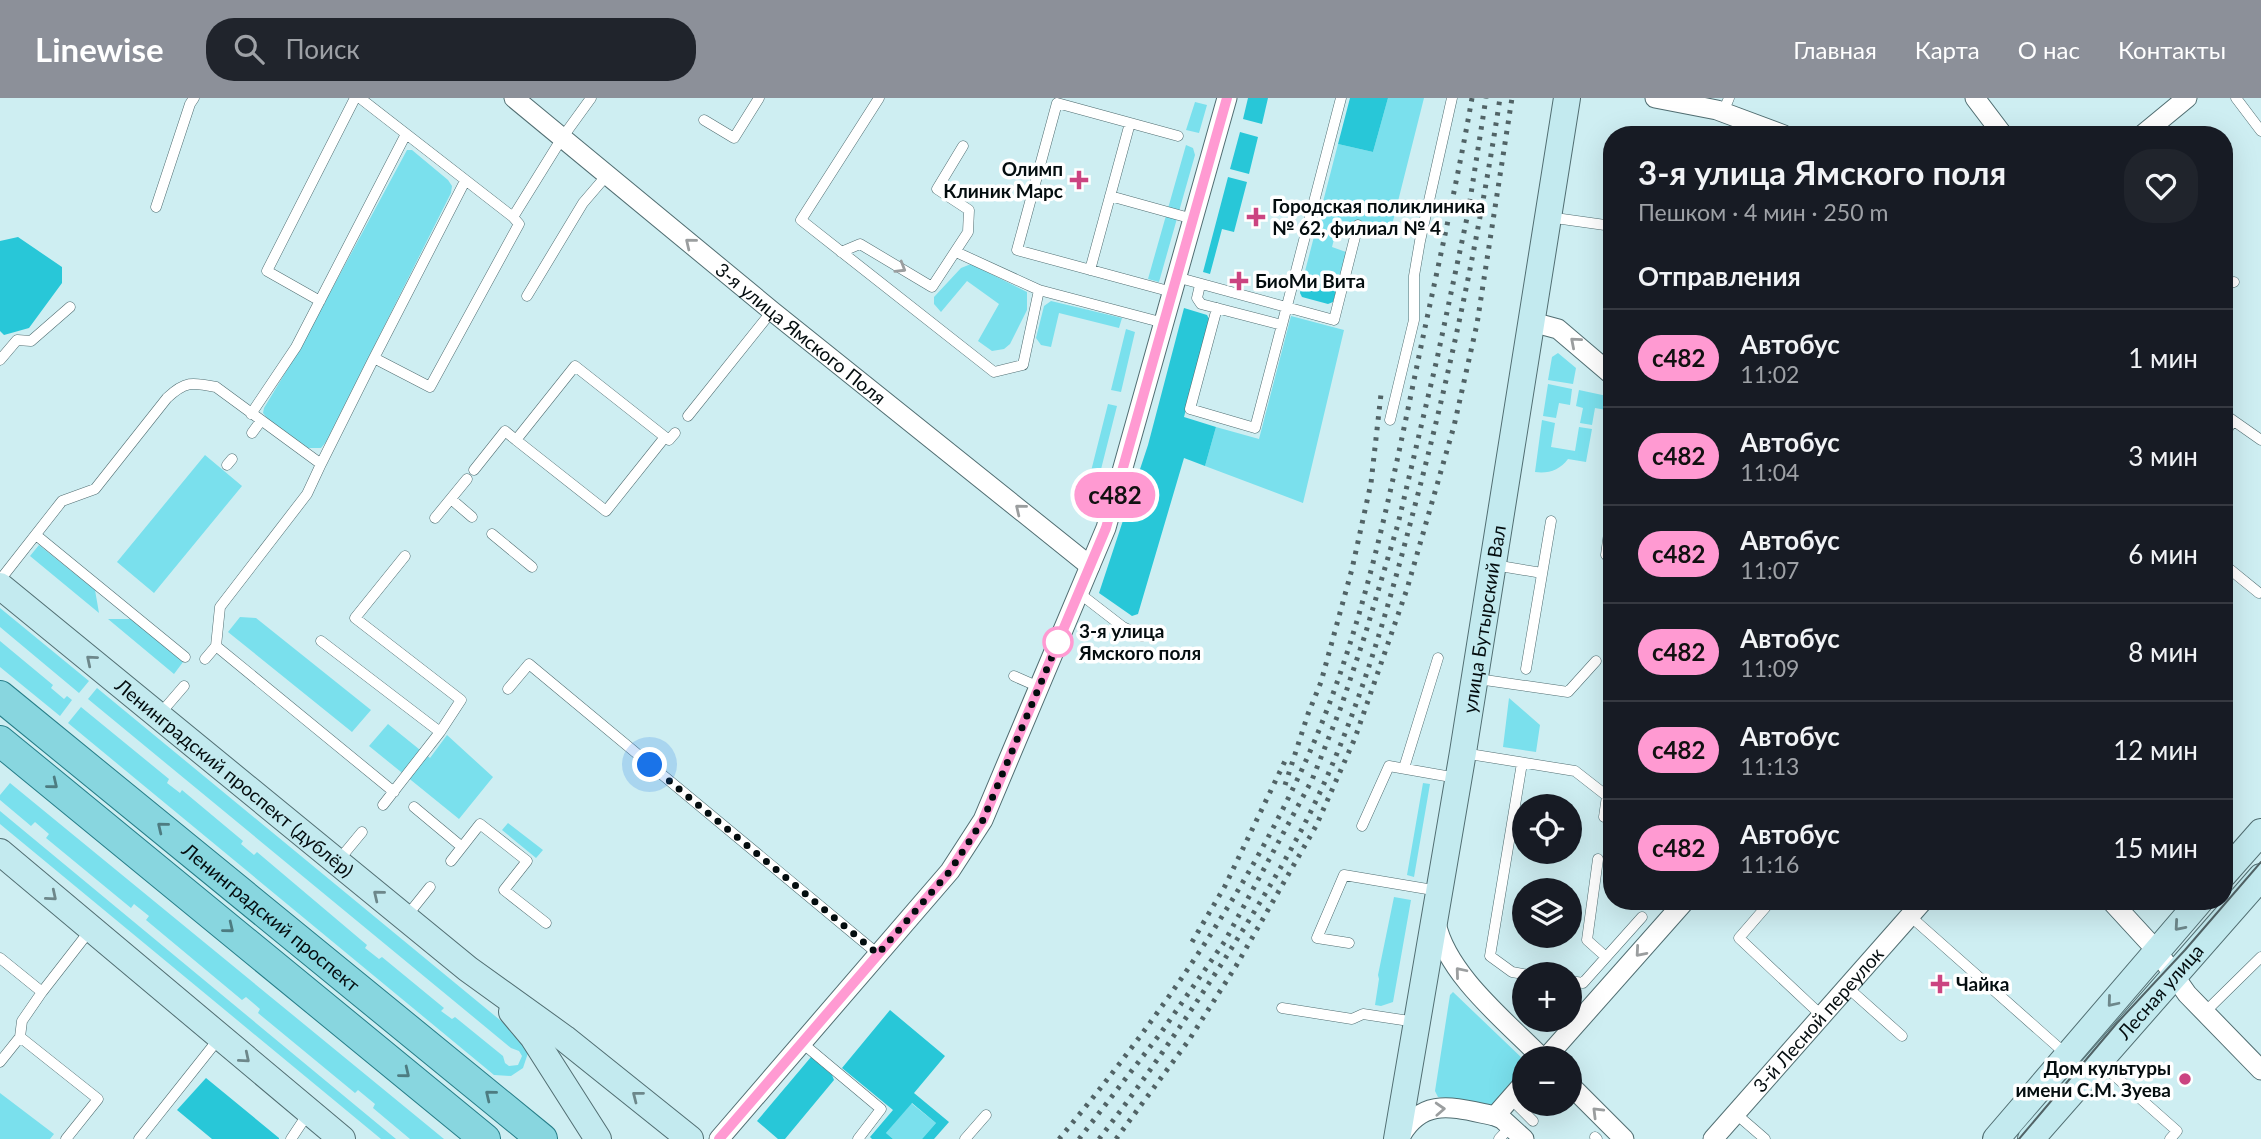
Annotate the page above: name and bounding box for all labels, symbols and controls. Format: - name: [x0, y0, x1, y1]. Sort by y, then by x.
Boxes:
- search box: [206, 18, 696, 81]
- text: Linewise: [35, 29, 164, 69]
- icon: search: [230, 30, 268, 68]
- text: Поиск: [286, 33, 360, 65]
- text: Главная: [1793, 35, 1877, 64]
- text: Карта: [1915, 35, 1980, 64]
- text: О нас: [2018, 35, 2080, 64]
- text: Контакты: [2118, 35, 2226, 64]
- button: heart: [2124, 149, 2198, 223]
- text: 3-я улица Ямского поля: [1638, 152, 2006, 192]
- place label: Олимп Клиник Марс: [943, 157, 1063, 202]
- marker: Олимп Клиник Марс: [1069, 170, 1089, 190]
- place label: Городская поликлиника № 62, филиал № 4: [1272, 194, 1485, 239]
- text: Пешком · 4 мин · 250 m: [1638, 198, 1888, 226]
- marker: Городская поликлиника № 62, филиал № 4: [1246, 207, 1266, 227]
- one-way arrow: [686, 239, 698, 252]
- street label: 3-я улица Ямского Поля: [711, 257, 891, 409]
- one-way arrow: [894, 260, 907, 273]
- text: Отправления: [1638, 260, 1801, 292]
- place label: БиоМи Вита: [1255, 269, 1365, 292]
- marker: БиоМи Вита: [1229, 271, 1249, 291]
- text: Автобус: [1740, 328, 1840, 360]
- one-way arrow: [1570, 338, 1583, 350]
- text: 1 мин: [2128, 342, 2198, 374]
- text: с482: [1652, 343, 1705, 372]
- text: 11:02: [1740, 360, 1799, 388]
- text: Автобус: [1740, 426, 1840, 458]
- text: 3 мин: [2128, 440, 2198, 472]
- text: с482: [1652, 441, 1705, 470]
- text: 11:04: [1740, 458, 1799, 486]
- line badge: с482: [1066, 472, 1164, 518]
- text: с482: [1088, 480, 1142, 509]
- one-way arrow: [1015, 505, 1027, 518]
- street label: улица Бутырский Вал: [1457, 523, 1510, 715]
- text: Автобус: [1740, 524, 1840, 556]
- text: 6 мин: [2128, 538, 2198, 570]
- text: с482: [1652, 539, 1705, 568]
- text: 11:07: [1740, 556, 1799, 584]
- place label: 3-я улица Ямского поля: [1078, 619, 1201, 664]
- text: Автобус: [1740, 622, 1840, 654]
- marker: 3-я улица Ямского поля: [1043, 627, 1073, 657]
- text: 8 мин: [2128, 636, 2198, 668]
- text: с482: [1652, 637, 1705, 666]
- text: 11:09: [1740, 654, 1799, 682]
- one-way arrow: [86, 656, 99, 668]
- street label: Ленинградский проспект (дублёр): [110, 673, 358, 882]
- text: Автобус: [1740, 720, 1840, 752]
- text: 12 мин: [2113, 734, 2198, 766]
- text: с482: [1652, 735, 1705, 764]
- your location: [632, 747, 667, 782]
- text: 11:13: [1740, 752, 1799, 780]
- one-way arrow: [44, 776, 57, 788]
- map controls: [1512, 794, 1582, 1116]
- button: locate: [1512, 794, 1582, 864]
- text: Автобус: [1740, 818, 1840, 850]
- one-way arrow: [157, 823, 169, 836]
- text: 15 мин: [2113, 832, 2198, 864]
- text: с482: [1652, 833, 1705, 862]
- street label: Ленинградский проспект: [177, 837, 365, 997]
- text: 11:16: [1740, 850, 1799, 878]
- button: layers: [1512, 878, 1582, 948]
- one-way arrow: [44, 888, 57, 900]
- one-way arrow: [373, 890, 385, 903]
- one-way arrow: [2175, 918, 2187, 931]
- one-way arrow: [221, 920, 233, 933]
- street label: Лесная улица: [2111, 939, 2208, 1044]
- street label: 3-й Лесной переулок: [1748, 942, 1888, 1097]
- one-way arrow: [1636, 944, 1648, 957]
- button: +: [1512, 962, 1582, 1032]
- one-way arrow: [1456, 967, 1468, 980]
- place label: Чайка: [1956, 972, 2009, 995]
- marker: Чайка: [1930, 974, 1950, 994]
- one-way arrow: [2108, 994, 2120, 1007]
- button: −: [1512, 1046, 1582, 1116]
- one-way arrow: [237, 1050, 250, 1062]
- place label: Дом культуры имени С.М. Зуева: [2016, 1056, 2171, 1101]
- one-way arrow: [396, 1065, 409, 1077]
- marker: Дом культуры имени С.М. Зуева: [2177, 1071, 2193, 1087]
- one-way arrow: [486, 1090, 498, 1103]
- one-way arrow: [633, 1091, 645, 1104]
- one-way arrow: [1435, 1102, 1446, 1117]
- one-way arrow: [1593, 1108, 1605, 1120]

